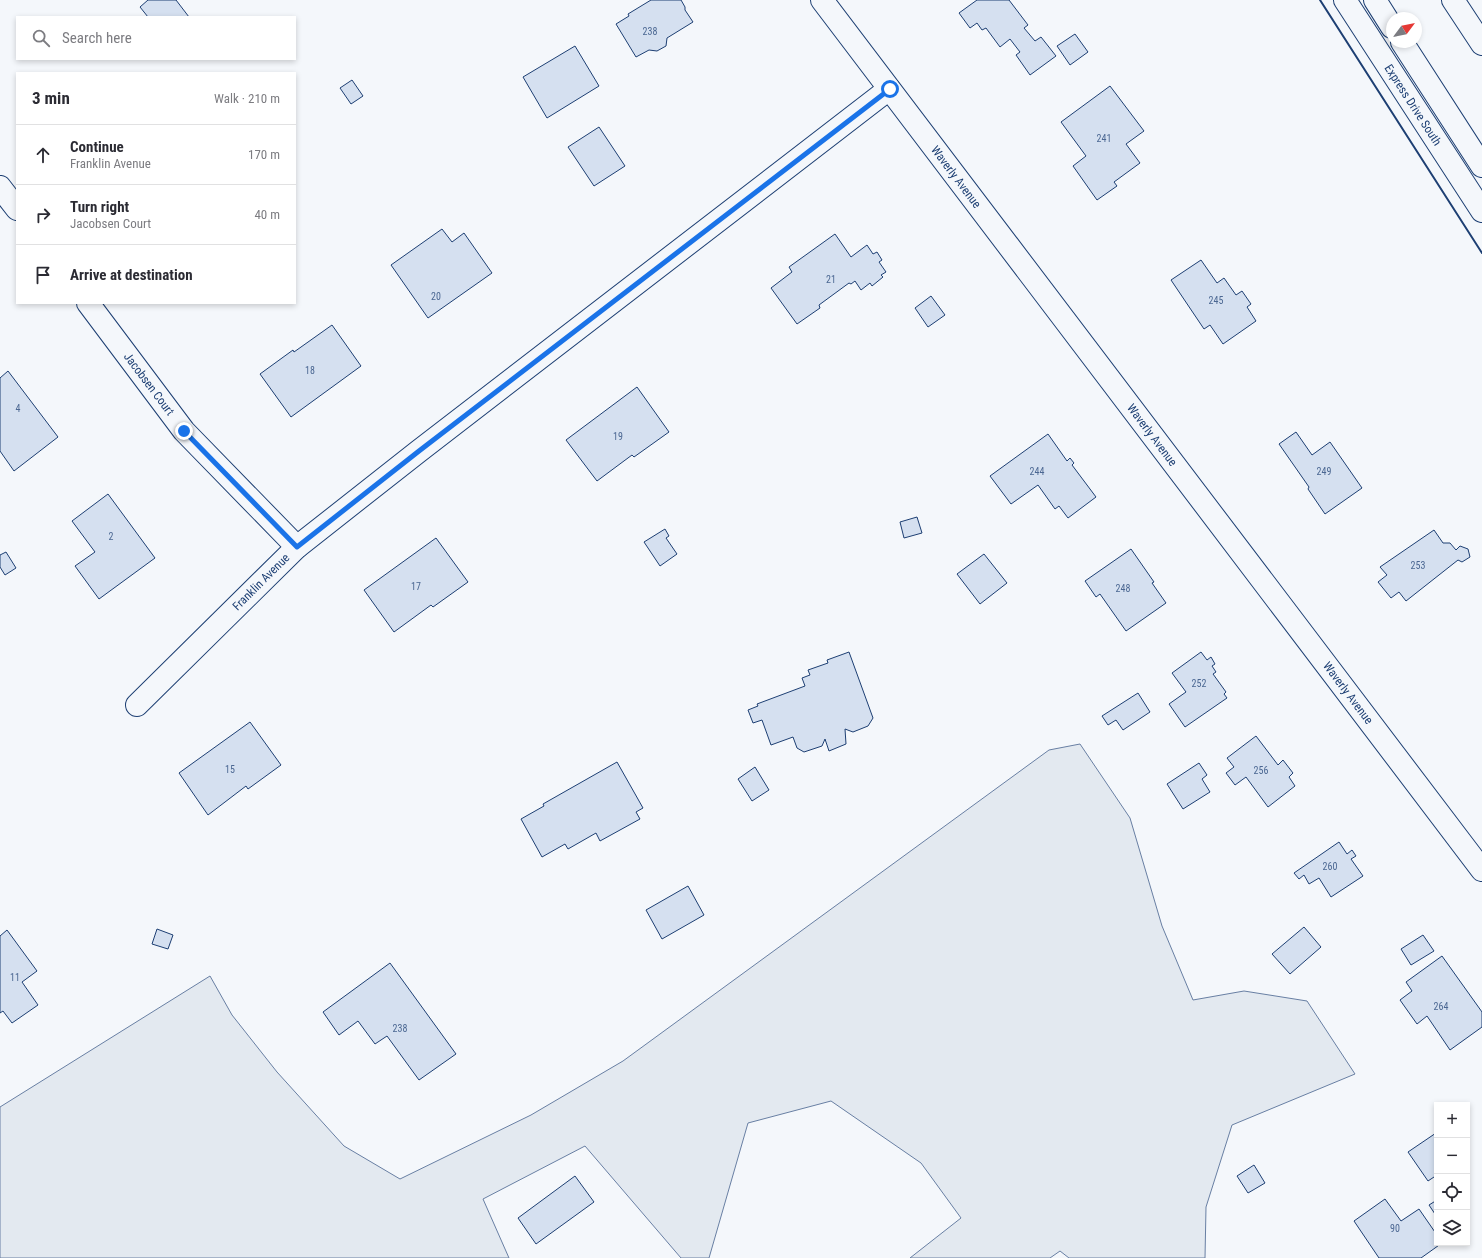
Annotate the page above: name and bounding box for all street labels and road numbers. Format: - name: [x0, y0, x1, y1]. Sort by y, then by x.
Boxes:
- street label: Express Drive South: [1382, 62, 1445, 148]
- street label: Waverly Avenue: [928, 143, 984, 211]
- street label: Jacobsen Court: [121, 350, 177, 418]
- street label: Waverly Avenue: [1124, 401, 1180, 469]
- street label: Franklin Avenue: [230, 550, 293, 613]
- street label: Waverly Avenue: [1320, 659, 1376, 727]

